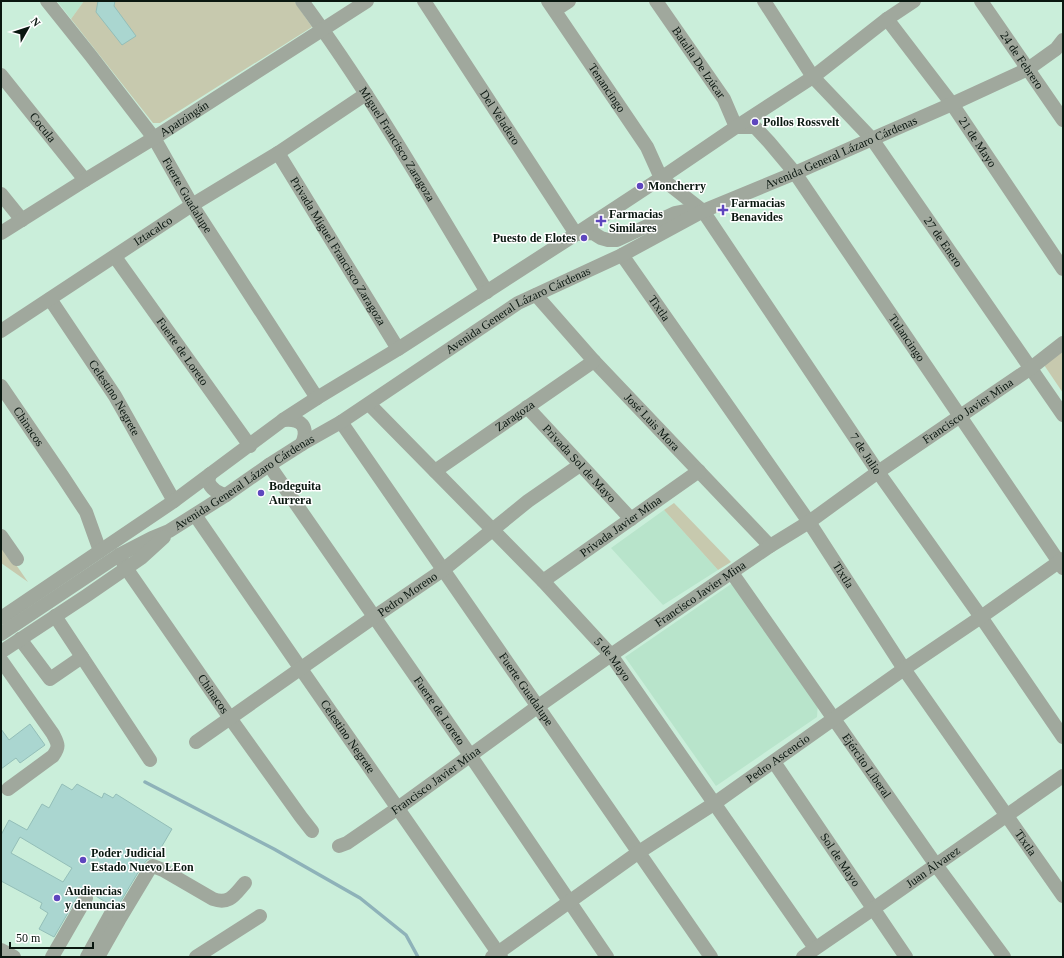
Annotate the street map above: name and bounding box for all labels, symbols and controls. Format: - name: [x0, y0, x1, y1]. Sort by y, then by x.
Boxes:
- north arrow: [8, 8, 48, 48]
- text: N: [29, 15, 43, 29]
- street label: Batalla De Izúcar: [669, 24, 728, 101]
- street label: 24 de Febrero: [997, 29, 1047, 92]
- street label: Tenancingo: [585, 61, 628, 115]
- street label: Miguel Francisco Zaragoza: [356, 84, 438, 204]
- street label: Del Veladero: [477, 87, 523, 148]
- street label: Apatzingán: [157, 98, 211, 139]
- street label: Cocula: [27, 110, 59, 145]
- street label: Avenida General Lázaro Cárdenas: [763, 113, 919, 192]
- street label: 21 de Mayo: [956, 114, 999, 170]
- place label: Pollos Rossvelt: [763, 115, 839, 129]
- marker: Pollos Rossvelt: [750, 117, 760, 127]
- street label: Fuerte Guadalupe: [159, 155, 215, 236]
- street label: Privada Miguel Francisco Zaragoza: [287, 174, 389, 329]
- place label: Moncherry: [648, 179, 706, 193]
- marker: Moncherry: [635, 181, 645, 191]
- place label: Farmacias Benavides: [731, 196, 785, 224]
- marker: Farmacias Benavides: [718, 205, 728, 215]
- place label: Farmacias Similares: [609, 207, 663, 235]
- street label: Iztacalco: [131, 213, 175, 249]
- street label: 27 de Enero: [921, 214, 965, 270]
- marker: Farmacias Similares: [596, 216, 606, 226]
- place label: Puesto de Elotes: [493, 231, 576, 245]
- marker: Puesto de Elotes: [579, 233, 589, 243]
- street label: Avenida General Lázaro Cárdenas: [443, 263, 593, 357]
- street label: Tixtla: [645, 293, 674, 324]
- street label: Tulancingo: [886, 312, 928, 364]
- street label: Fuerte de Loreto: [153, 315, 211, 388]
- street label: Celestino Negrete: [86, 357, 143, 438]
- street label: Francisco Javier Mina: [920, 375, 1016, 447]
- street label: José Luis Mora: [621, 390, 683, 454]
- street label: Zaragoza: [492, 397, 538, 434]
- street label: Chinacos: [10, 404, 47, 449]
- street label: Privada Sol de Mayo: [540, 422, 619, 505]
- street label: 7 de Julio: [847, 430, 885, 477]
- street label: Avenida General Lázaro Cárdenas: [171, 431, 317, 533]
- place label: Bodeguita Aurrera: [269, 479, 321, 507]
- marker: Bodeguita Aurrera: [256, 488, 266, 498]
- street label: Privada Javier Mina: [577, 492, 665, 560]
- street label: Francisco Javier Mina: [652, 557, 749, 630]
- street label: Tixtla: [830, 559, 857, 591]
- street label: Pedro Moreno: [375, 569, 440, 619]
- street label: 5 de Mayo: [591, 635, 634, 684]
- street label: Fuerte Guadalupe: [496, 650, 556, 728]
- street label: Chinacos: [195, 672, 232, 717]
- street label: Fuerte de Loreto: [411, 674, 468, 748]
- street label: Celestino Negrete: [317, 697, 378, 776]
- street label: Pedro Ascencio: [743, 731, 812, 786]
- street label: Ejército Liberal: [839, 731, 894, 801]
- street label: Francisco Javier Mina: [388, 743, 484, 818]
- street label: Tixtla: [1012, 827, 1040, 859]
- street label: Sol de Mayo: [817, 830, 863, 889]
- street label: Juan Álvarez: [903, 843, 963, 891]
- place label: Poder Judicial Estado Nuevo LEon: [91, 846, 194, 874]
- marker: Poder Judicial Estado Nuevo LEon: [78, 855, 88, 865]
- place label: Audiencias y denuncias: [65, 884, 126, 912]
- marker: Audiencias y denuncias: [52, 893, 62, 903]
- scale bar: [10, 924, 93, 950]
- text: 50 m: [16, 931, 41, 945]

